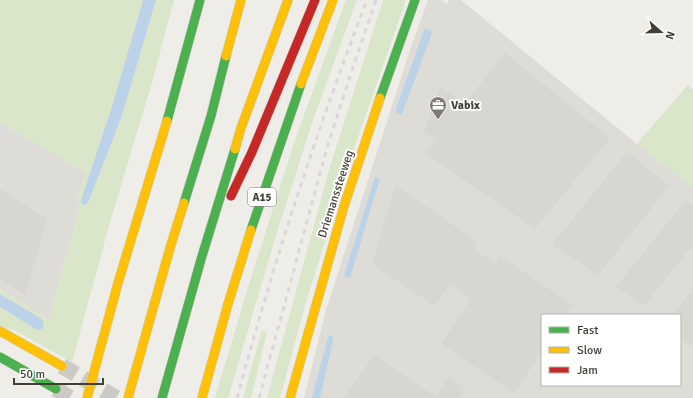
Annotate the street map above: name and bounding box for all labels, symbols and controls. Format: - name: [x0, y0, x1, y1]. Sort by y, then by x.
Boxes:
- north arrow: [641, 12, 681, 52]
- text: N: [663, 29, 677, 41]
- office icon: Vabix: [428, 95, 448, 120]
- place label: Vabix: [451, 98, 480, 113]
- street label: Driemanssteeweg: [315, 148, 357, 240]
- road number: A15: [248, 188, 276, 206]
- legend: [541, 314, 681, 386]
- text: Fast: [577, 323, 598, 338]
- text: Slow: [577, 343, 602, 358]
- scale bar: [14, 360, 103, 386]
- text: Jam: [577, 363, 598, 378]
- text: 50 m: [20, 367, 45, 382]

